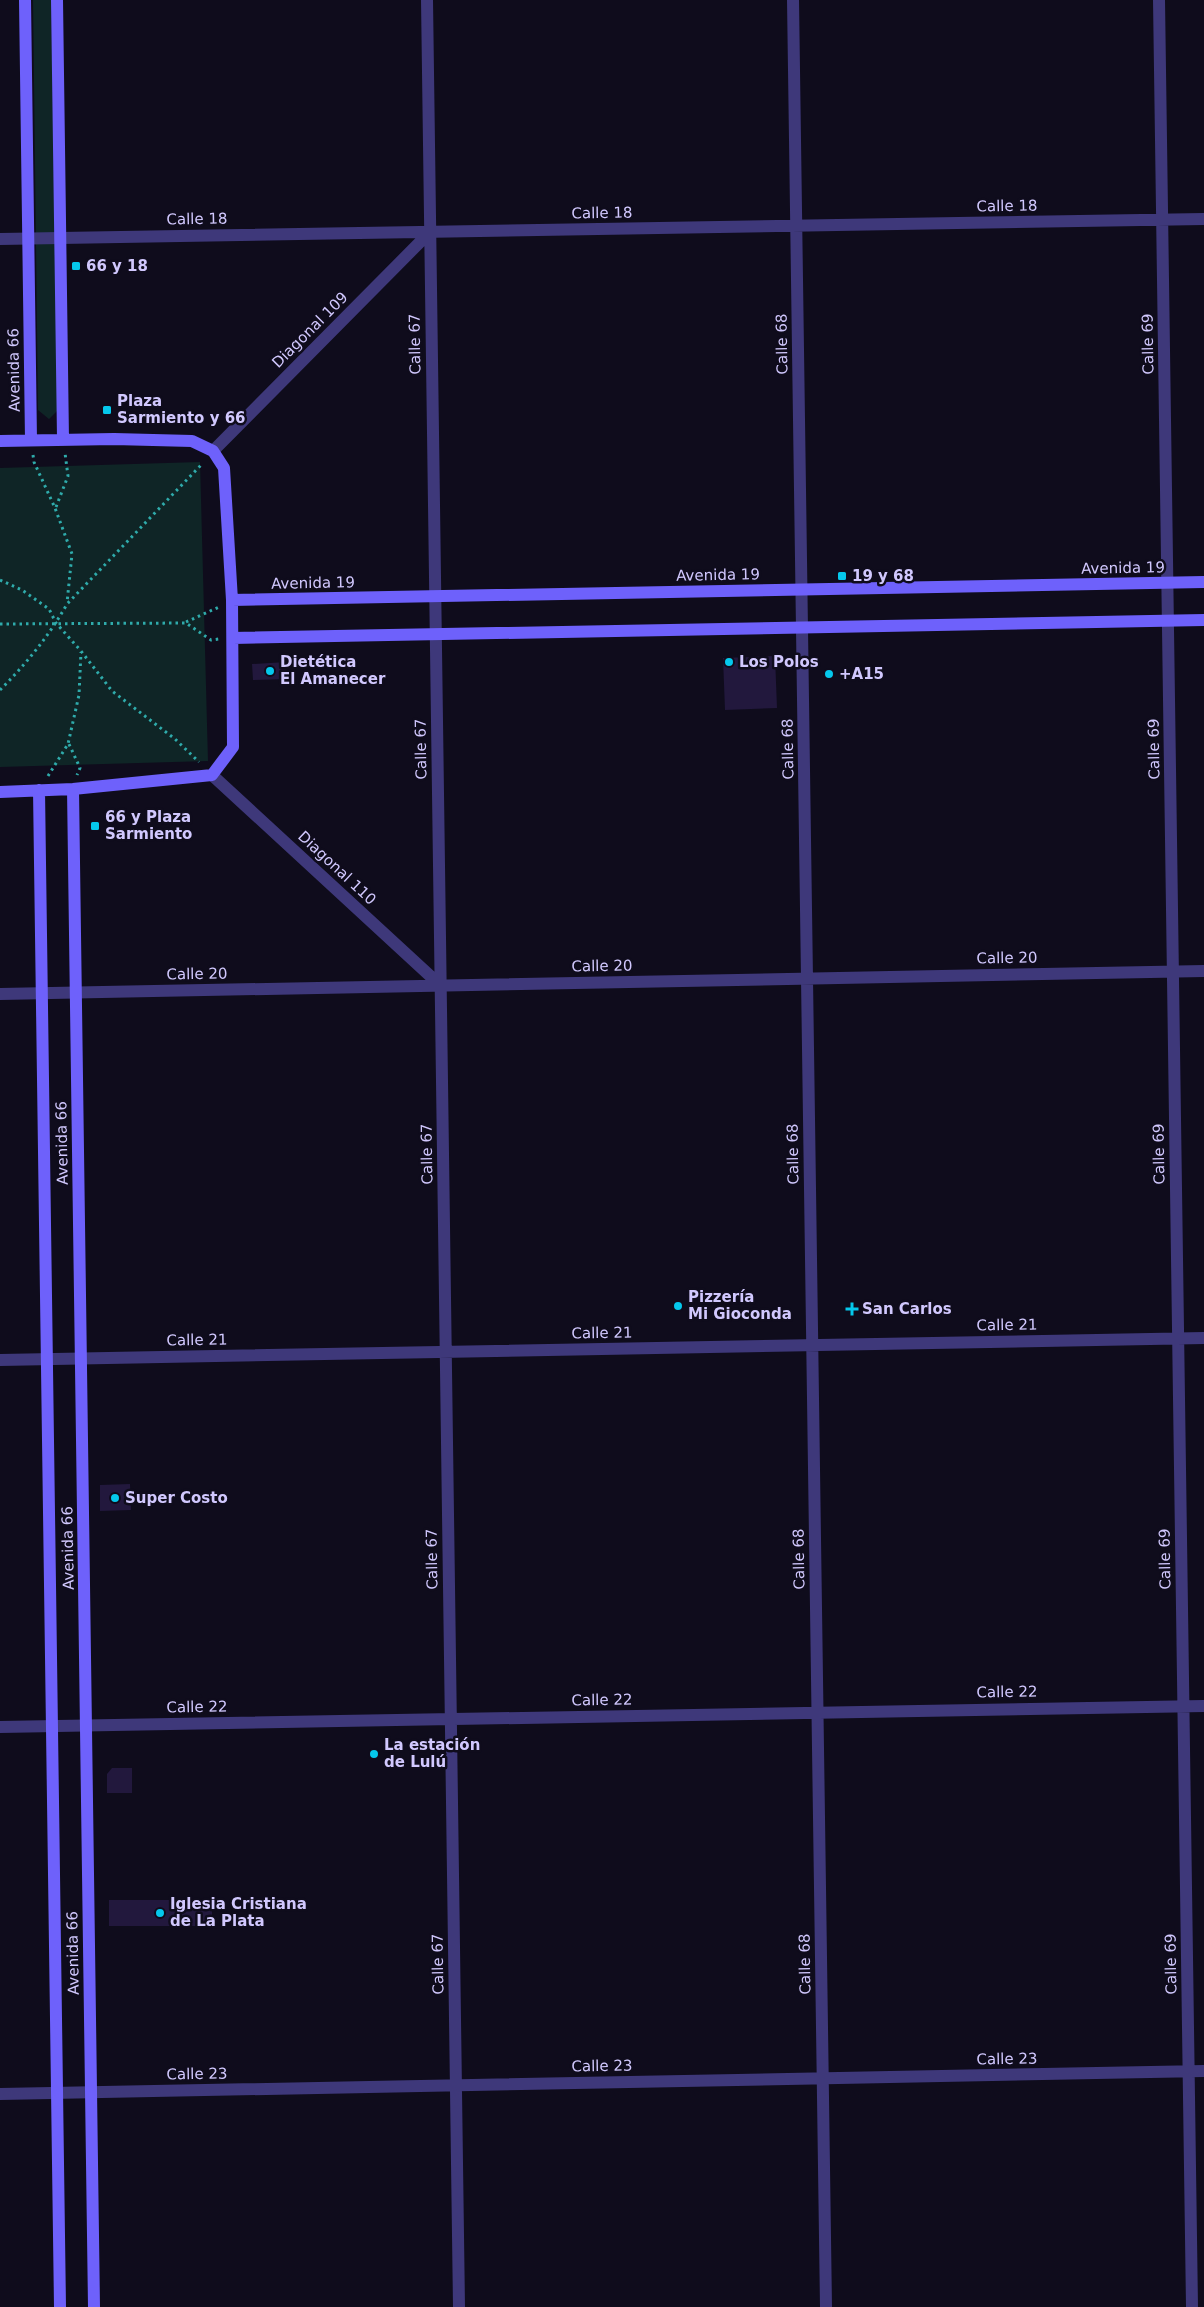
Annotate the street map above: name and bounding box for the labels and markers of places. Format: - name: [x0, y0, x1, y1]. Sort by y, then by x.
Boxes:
- place label: 66 y 18: [86, 257, 148, 275]
- marker: 66 y 18: [70, 260, 82, 272]
- place label: Plaza Sarmiento y 66: [117, 392, 246, 427]
- marker: Plaza Sarmiento y 66: [101, 404, 113, 416]
- place label: 19 y 68: [852, 567, 914, 585]
- marker: 19 y 68: [836, 570, 848, 582]
- place label: Dietética El Amanecer: [280, 653, 386, 688]
- place label: Los Polos: [739, 653, 819, 671]
- marker: Los Polos: [723, 656, 735, 668]
- marker: Dietética El Amanecer: [264, 665, 276, 677]
- place label: +A15: [839, 665, 884, 683]
- marker: +A15: [823, 668, 835, 680]
- place label: 66 y Plaza Sarmiento: [105, 808, 192, 843]
- marker: 66 y Plaza Sarmiento: [89, 820, 101, 832]
- place label: Pizzería Mi Gioconda: [688, 1288, 792, 1323]
- marker: Pizzería Mi Gioconda: [672, 1300, 684, 1312]
- place label: San Carlos: [862, 1300, 952, 1318]
- marker: San Carlos: [846, 1303, 858, 1315]
- place label: Super Costo: [125, 1489, 228, 1507]
- marker: Super Costo: [109, 1492, 121, 1504]
- place label: La estación de Lulú: [384, 1736, 480, 1771]
- marker: La estación de Lulú: [368, 1748, 380, 1760]
- place label: Iglesia Cristiana de La Plata: [170, 1895, 307, 1930]
- marker: Iglesia Cristiana de La Plata: [154, 1907, 166, 1919]

